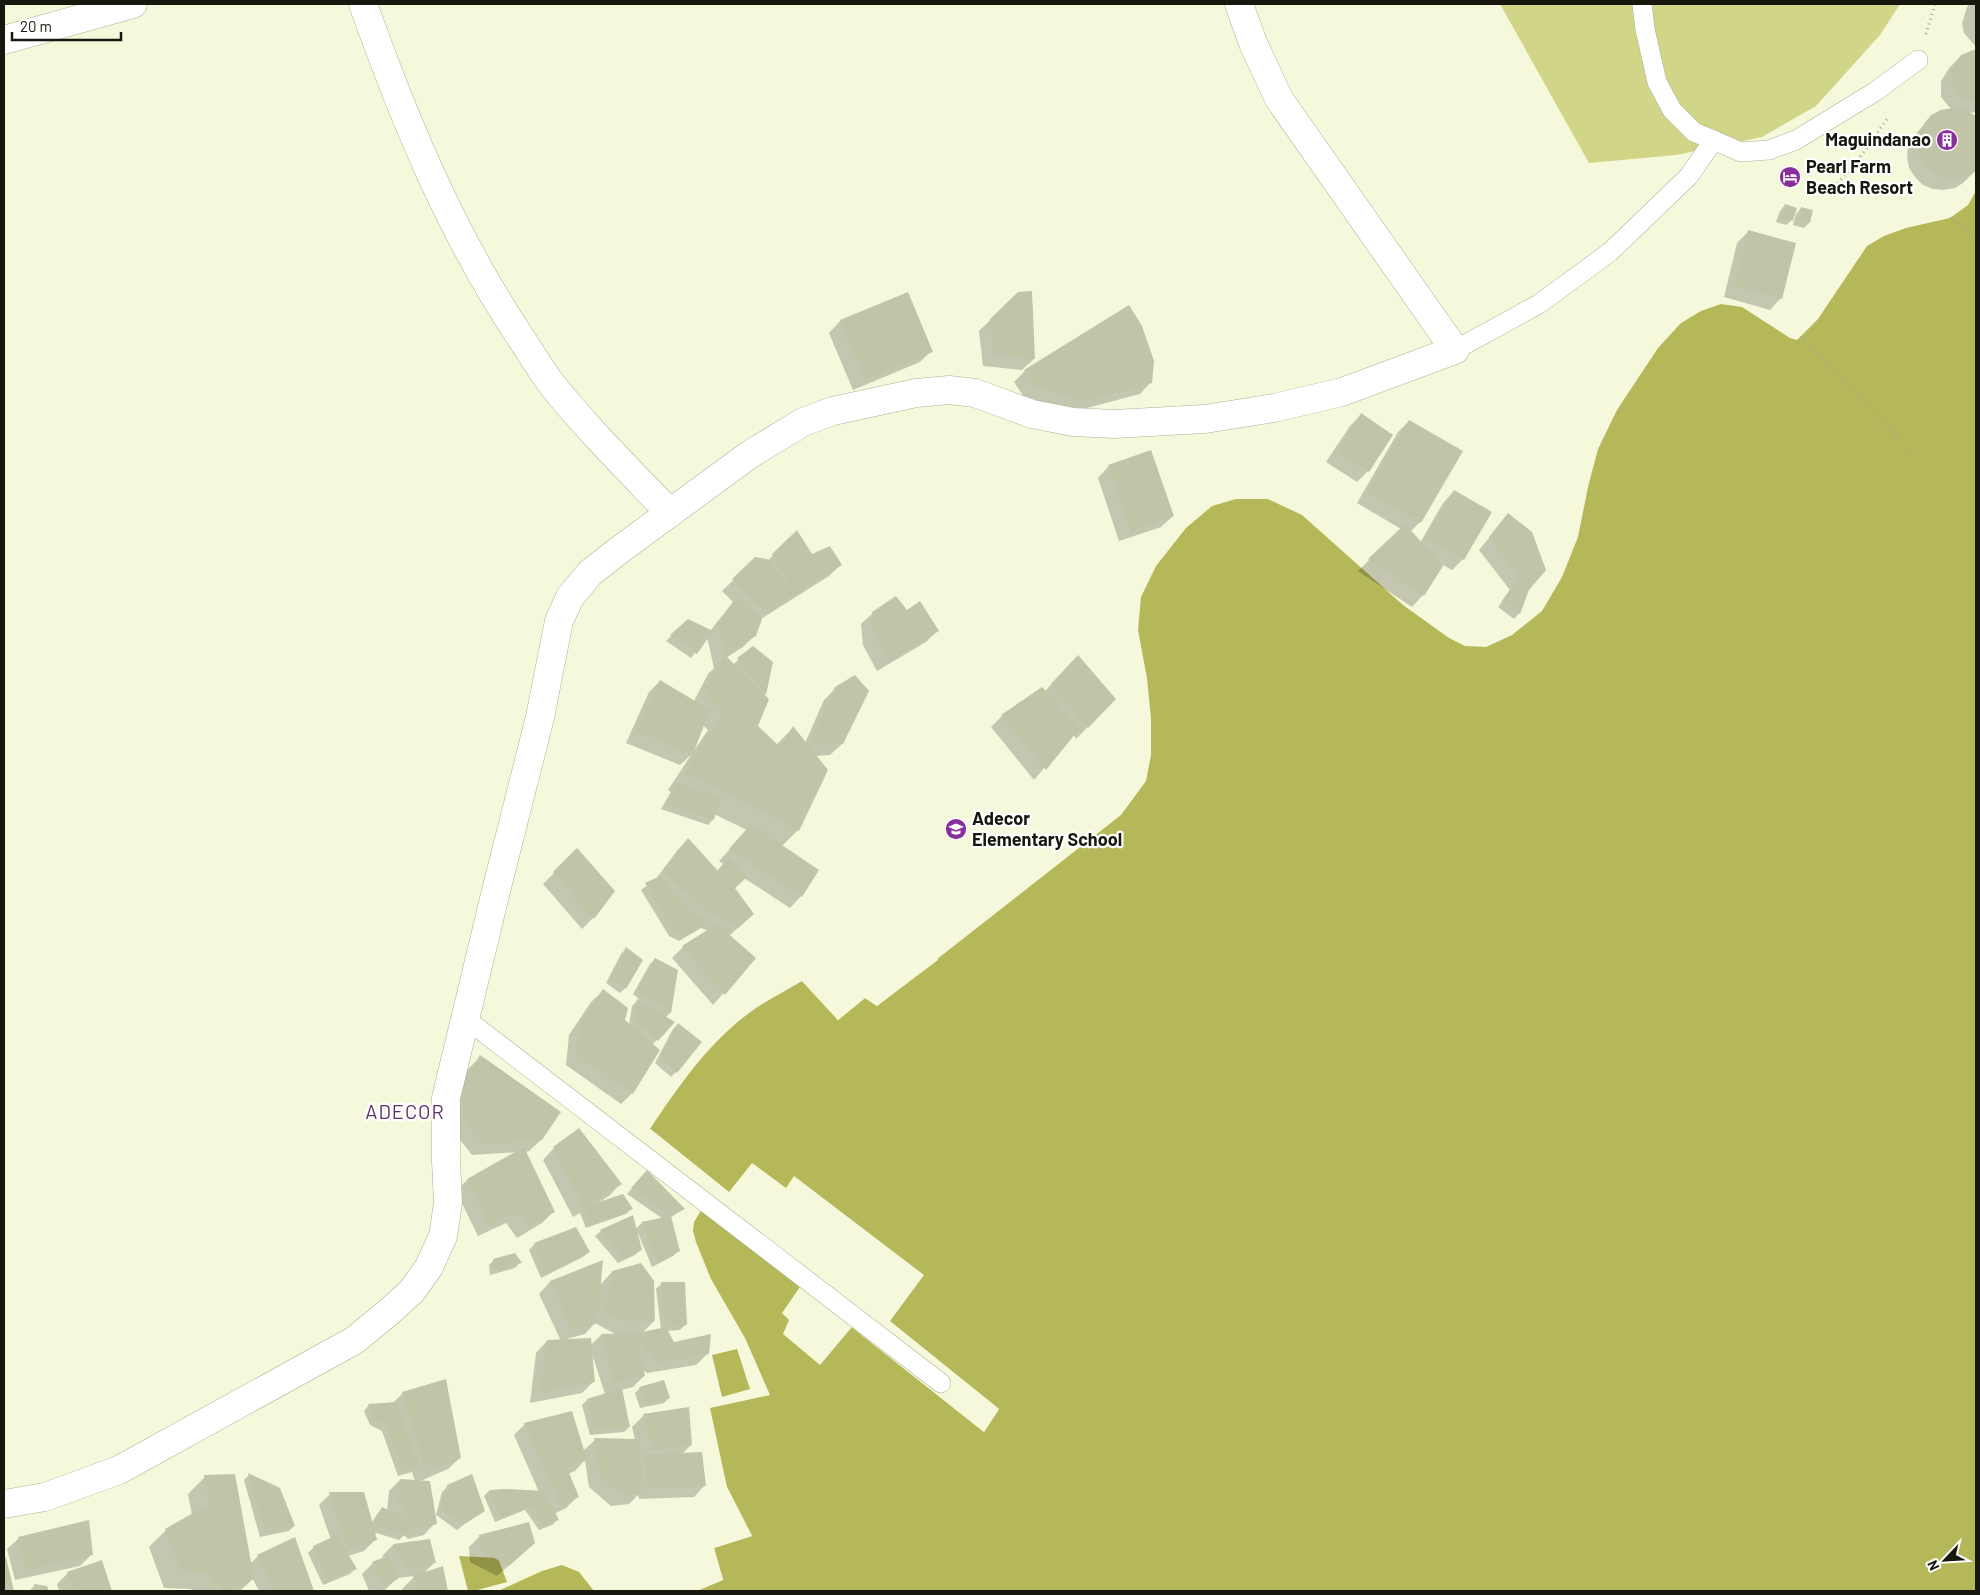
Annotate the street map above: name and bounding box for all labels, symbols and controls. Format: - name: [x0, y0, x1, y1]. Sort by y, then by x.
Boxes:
- scale bar: [12, 10, 121, 42]
- text: 20 m: [20, 17, 52, 35]
- place label: Maguindanao: [1825, 128, 1931, 150]
- building icon: Maguindanao: [1935, 128, 1959, 152]
- place label: Pearl Farm Beach Resort: [1806, 155, 1913, 198]
- hotel icon: Pearl Farm Beach Resort: [1778, 165, 1802, 189]
- place label: Adecor Elementary School: [972, 807, 1122, 850]
- school or university icon: Adecor Elementary School: [944, 817, 968, 841]
- district label: ADECOR: [365, 1099, 445, 1123]
- north arrow: [1920, 1535, 1970, 1585]
- text: N: [1923, 1558, 1942, 1574]

